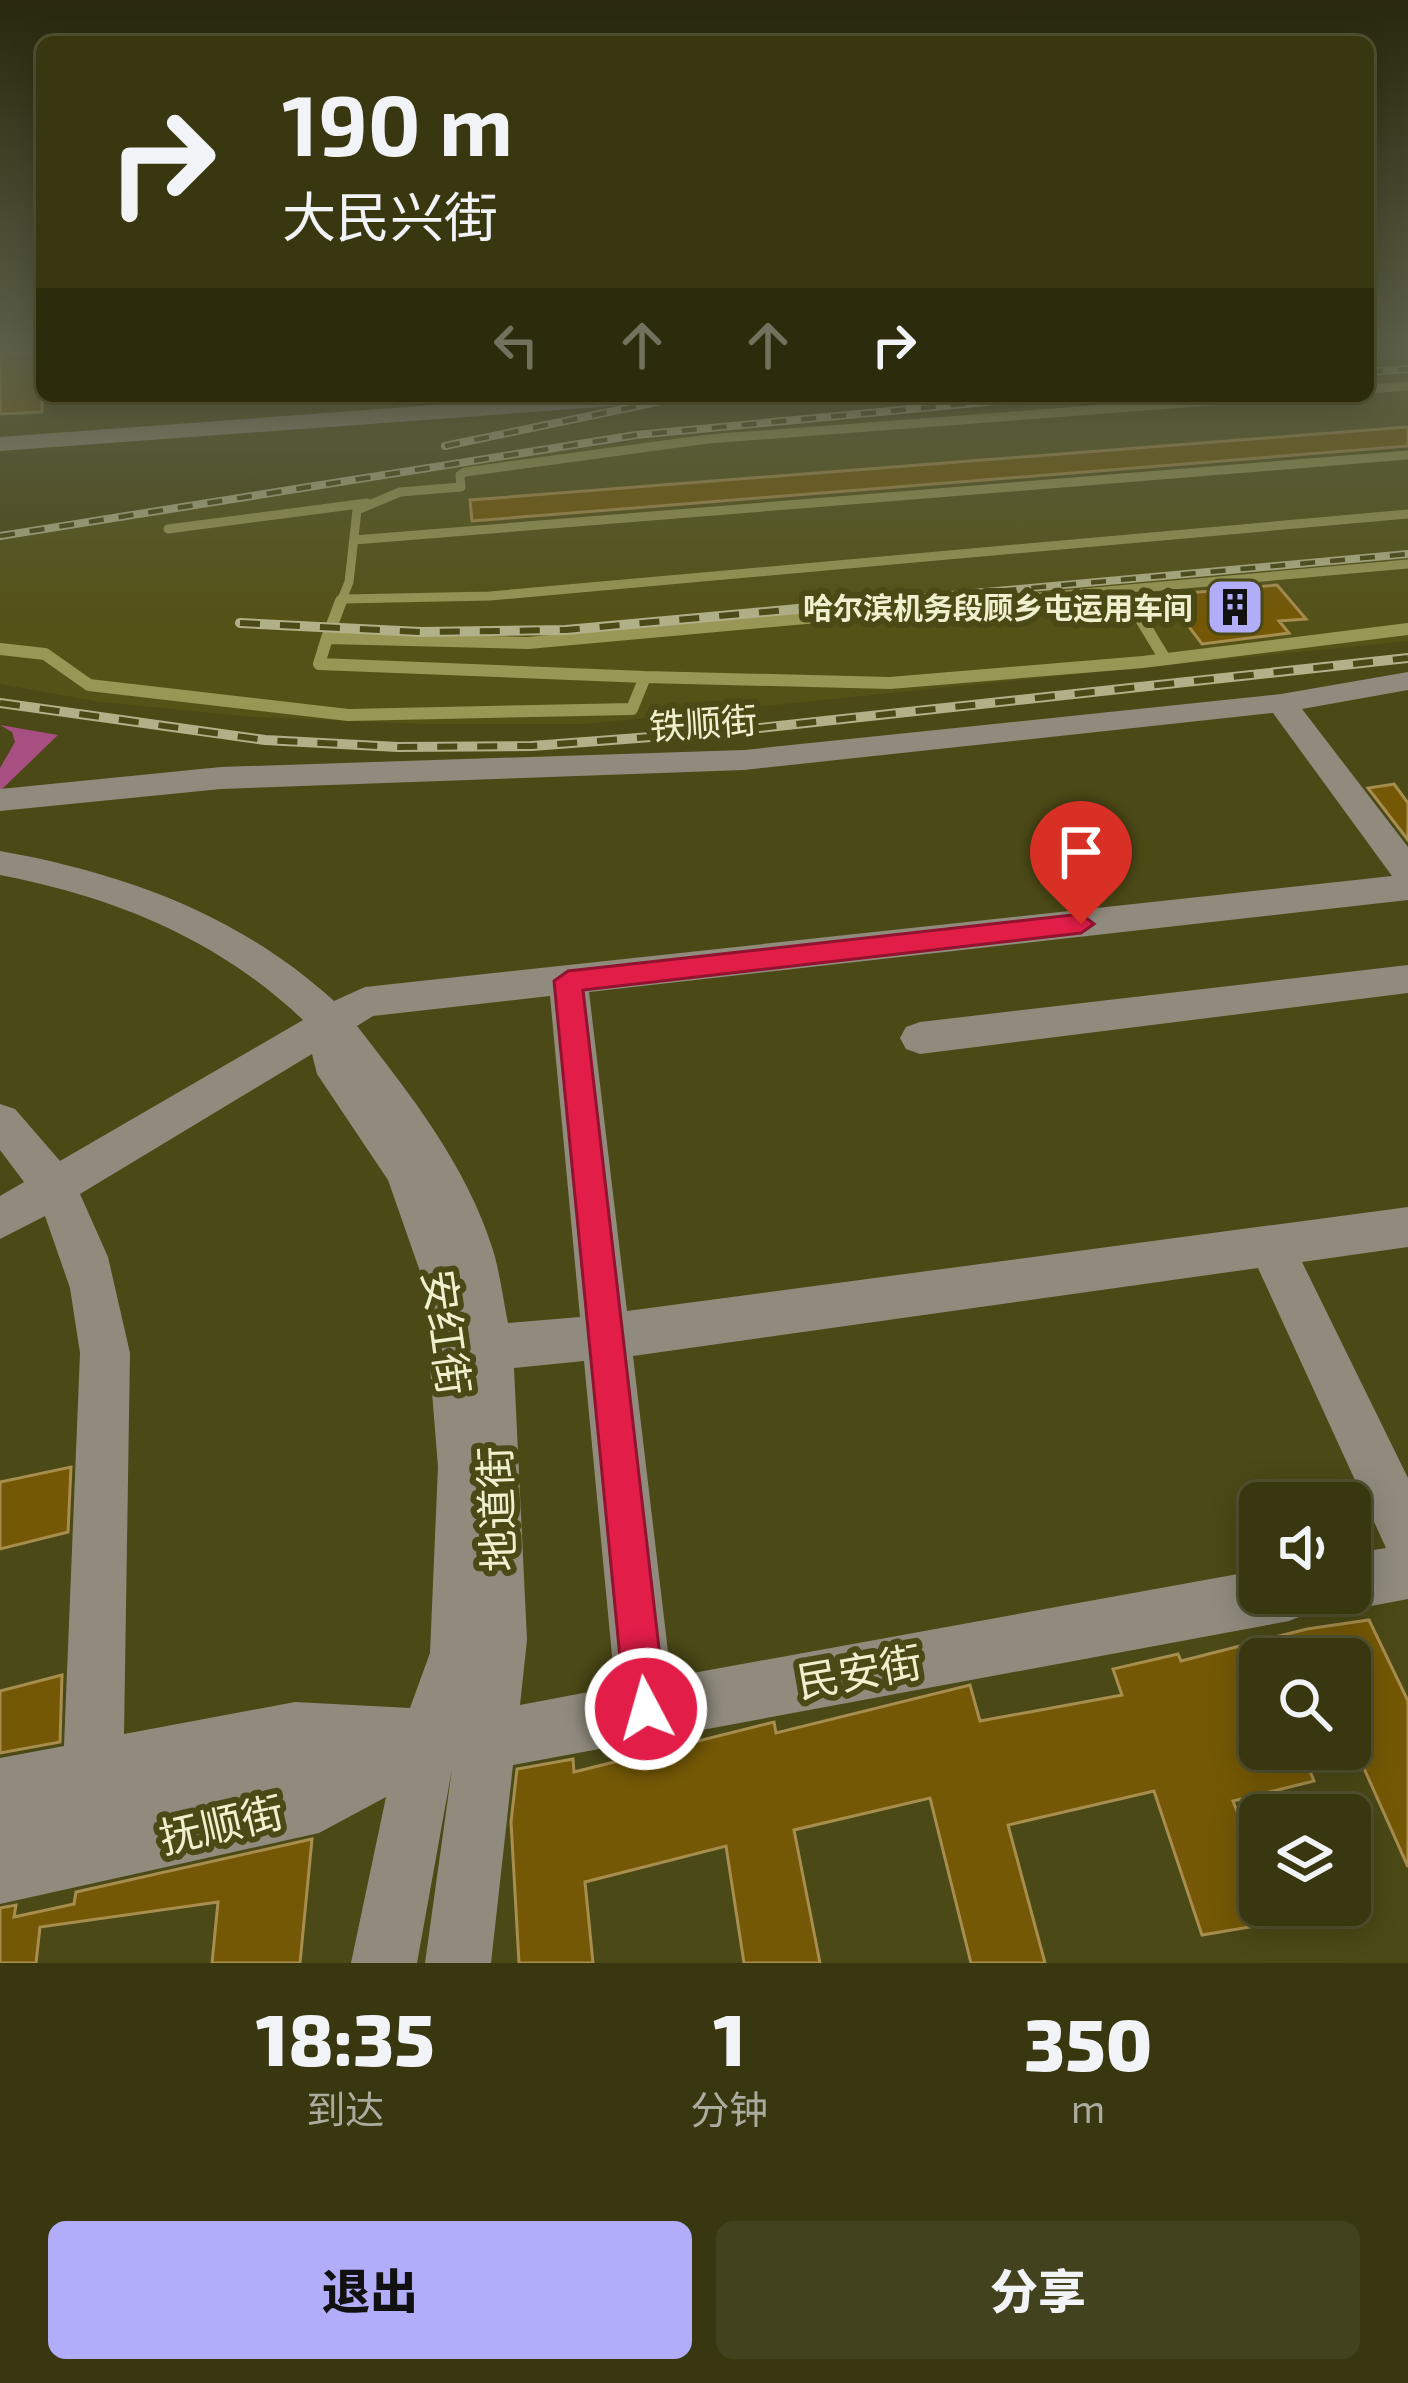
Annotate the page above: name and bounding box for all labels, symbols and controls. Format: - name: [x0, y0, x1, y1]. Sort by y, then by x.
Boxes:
- text: 190 m: [282, 72, 513, 173]
- icon: right: [84, 84, 240, 240]
- text: 大民兴街: [282, 183, 498, 248]
- icon: left: [483, 312, 549, 378]
- icon: ahead: [609, 312, 675, 378]
- icon: ahead: [735, 312, 801, 378]
- icon: right: [861, 312, 927, 378]
- building icon: 哈尔滨机务段顾乡屯运用车间: [1204, 576, 1266, 638]
- place label: 哈尔滨机务段顾乡屯运用车间: [803, 589, 1193, 625]
- street label: 铁顺街: [648, 697, 758, 747]
- pin: [1030, 801, 1132, 924]
- icon: arrive: [1048, 819, 1114, 885]
- street label: 安红街: [414, 1266, 482, 1398]
- street label: 地道街: [468, 1445, 522, 1573]
- map controls: [1239, 1482, 1371, 1926]
- button: sound: [1239, 1482, 1371, 1614]
- street label: 民安街: [793, 1634, 925, 1706]
- button: search: [1239, 1638, 1371, 1770]
- position arrow: [583, 1646, 709, 1772]
- street label: 抚顺街: [154, 1784, 288, 1862]
- button: layers: [1239, 1794, 1371, 1926]
- text: 18:35: [256, 1994, 435, 2080]
- text: 1: [713, 1994, 746, 2080]
- text: 350: [1024, 1999, 1152, 2085]
- text: m: [1071, 2084, 1105, 2131]
- text: 到达: [306, 2085, 384, 2132]
- text: 分钟: [690, 2085, 768, 2132]
- button: 退出: [48, 2221, 692, 2359]
- button: 分享: [716, 2221, 1360, 2359]

